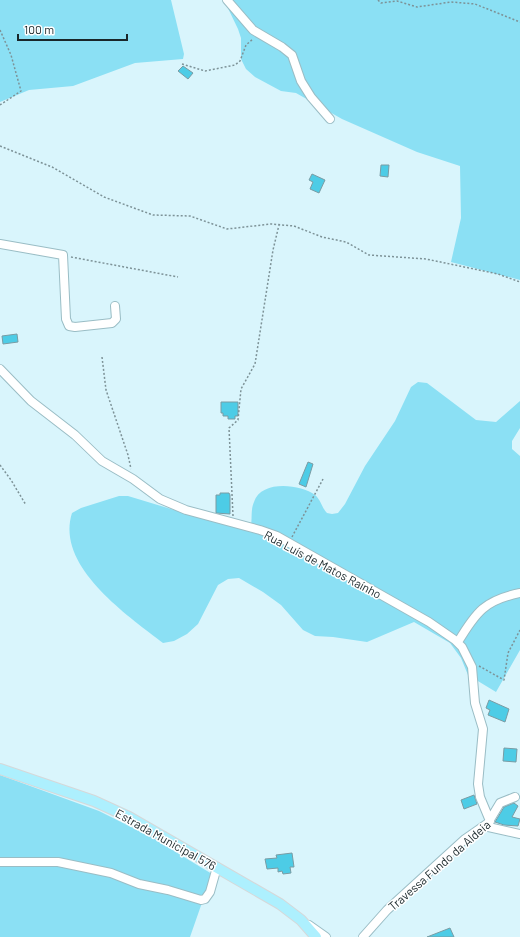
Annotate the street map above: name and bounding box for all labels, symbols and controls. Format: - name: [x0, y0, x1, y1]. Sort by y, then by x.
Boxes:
- scale bar: [18, 16, 127, 42]
- text: 100 m: [24, 22, 54, 36]
- street label: Rua Luís de Matos Raínho: [262, 527, 384, 601]
- street label: Estrada Municipal 576: [113, 806, 219, 872]
- street label: Travessa Fundo da Aldeia: [385, 817, 493, 913]

